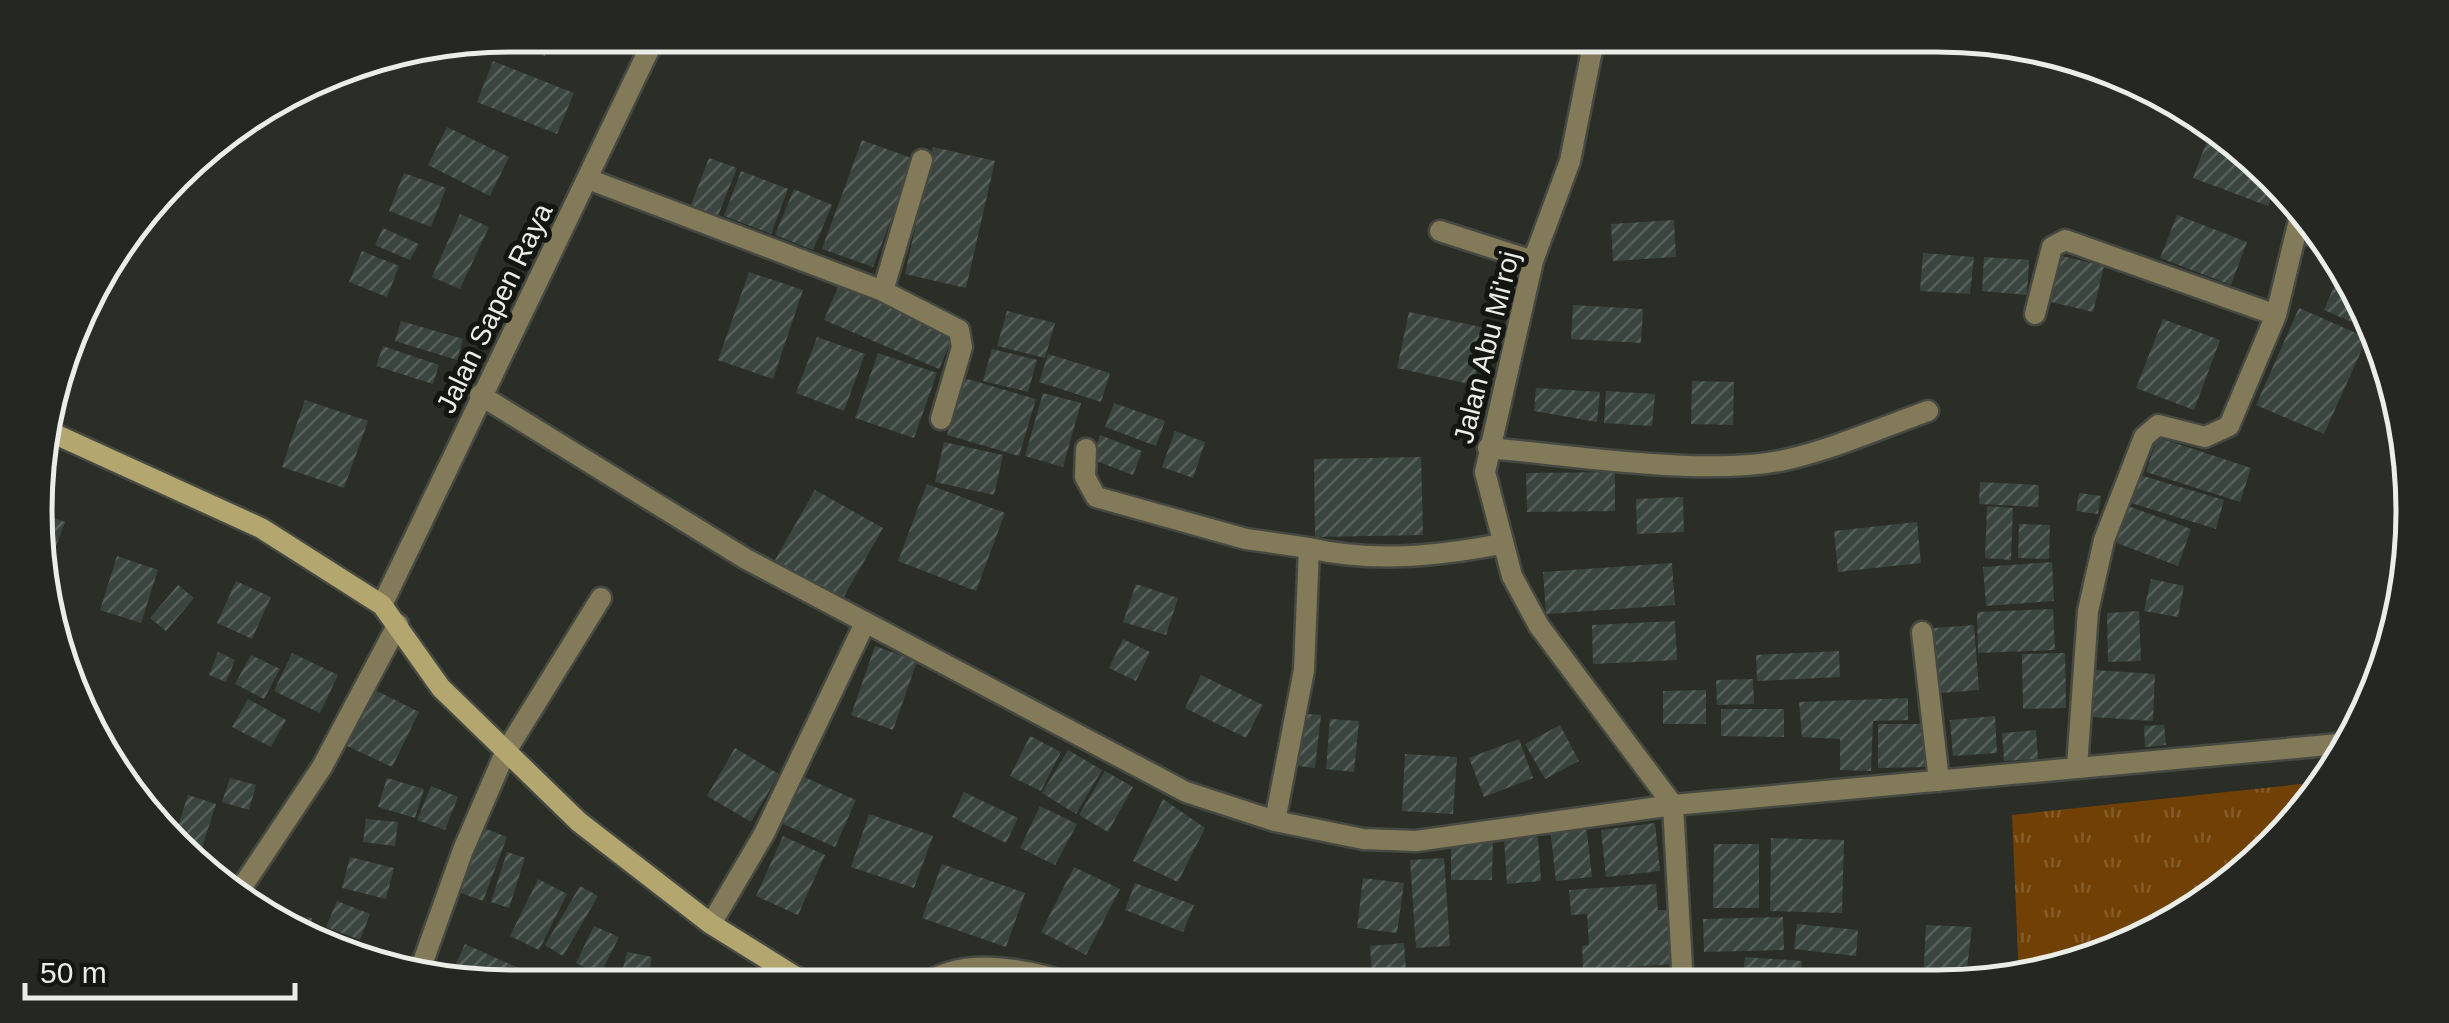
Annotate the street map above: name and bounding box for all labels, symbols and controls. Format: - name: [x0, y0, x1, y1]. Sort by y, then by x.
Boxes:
- street label: Jalan Sapen Raya: [430, 198, 559, 418]
- street label: Jalan Abu Mi'roj: [1448, 248, 1525, 446]
- scale bar: [25, 938, 295, 1000]
- text: 50 m: [40, 956, 107, 989]

